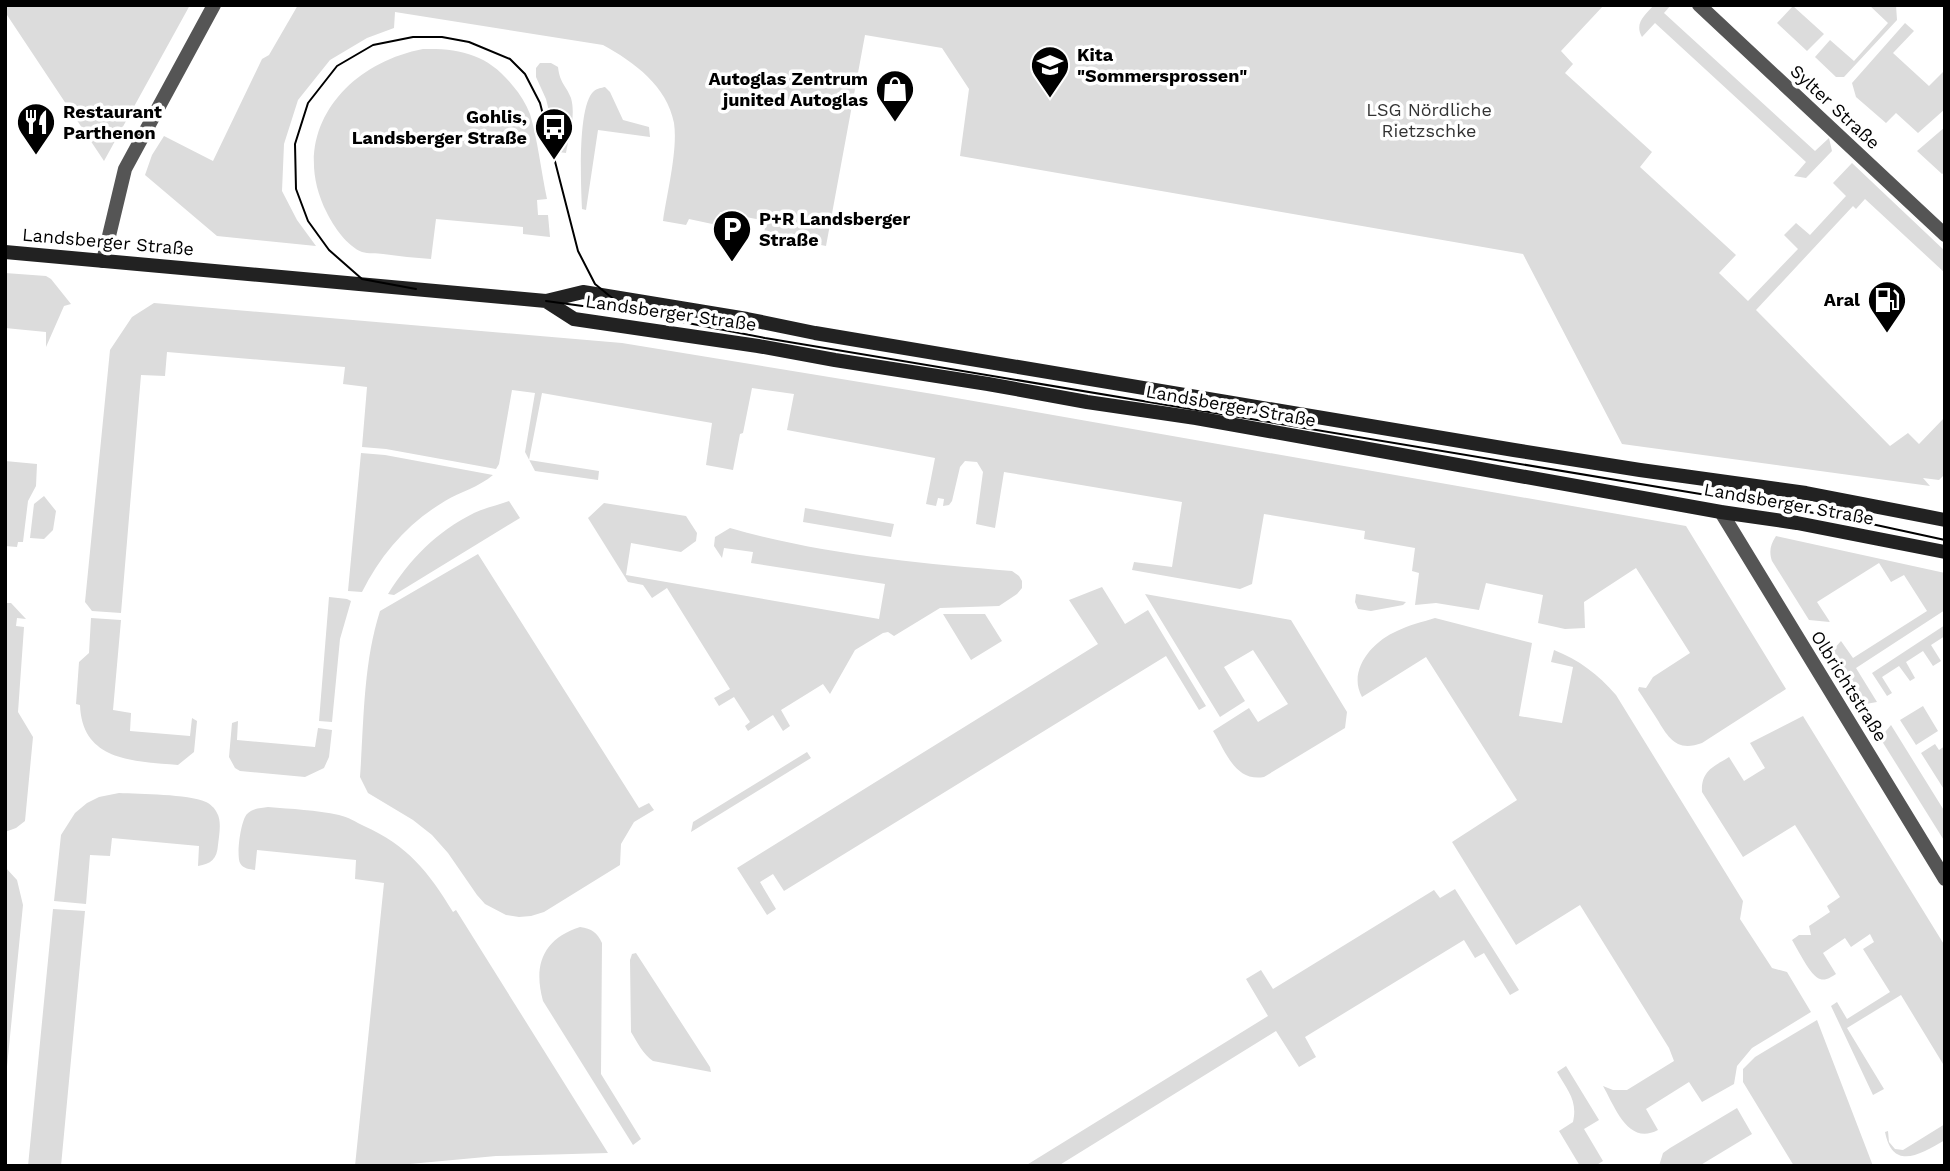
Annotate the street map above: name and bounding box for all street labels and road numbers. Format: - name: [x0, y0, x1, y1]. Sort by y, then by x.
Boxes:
- street label: Sylter Straße: [1786, 60, 1884, 153]
- street label: Landsberger Straße: [21, 224, 195, 259]
- street label: Landsberger Straße: [584, 290, 758, 335]
- street label: Landsberger Straße: [1144, 380, 1318, 431]
- street label: Landsberger Straße: [1702, 478, 1876, 529]
- street label: Olbrichtstraße: [1807, 626, 1892, 745]

